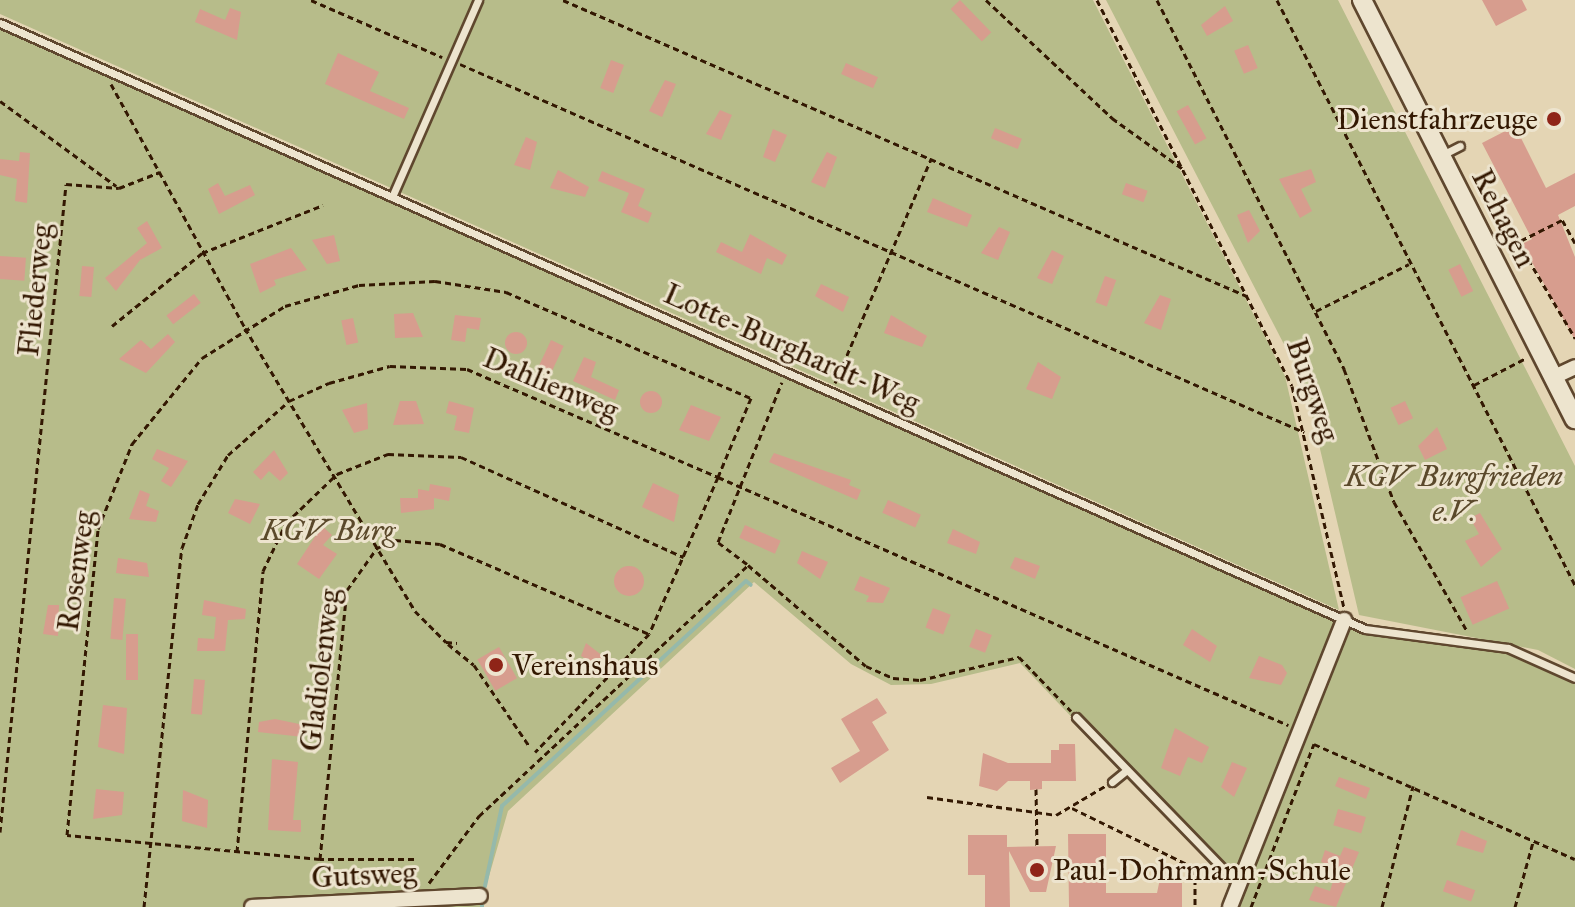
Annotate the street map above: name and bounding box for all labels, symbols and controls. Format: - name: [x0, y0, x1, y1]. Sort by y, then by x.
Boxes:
- place label: Dienstfahrzeuge: [1336, 101, 1538, 137]
- marker: Dienstfahrzeuge: [1545, 110, 1563, 128]
- street label: Rehagen: [1464, 163, 1544, 273]
- street label: Fliederweg: [10, 222, 60, 358]
- street label: Lotte-Burghardt-Weg: [658, 275, 926, 421]
- street label: Burgweg: [1279, 333, 1347, 447]
- street label: Dahlienweg: [478, 339, 624, 429]
- park label: KGV Burgfrieden e.V.: [1345, 458, 1563, 528]
- street label: Rosenweg: [50, 508, 102, 634]
- park label: KGV Burg: [261, 512, 395, 548]
- street label: Gladiolenweg: [292, 587, 348, 753]
- place label: Vereinshaus: [512, 647, 658, 683]
- marker: Vereinshaus: [487, 656, 505, 674]
- place label: Paul-Dohrmann-Schule: [1053, 852, 1351, 888]
- street label: Gutsweg: [310, 854, 418, 896]
- marker: Paul-Dohrmann-Schule: [1028, 861, 1046, 879]

